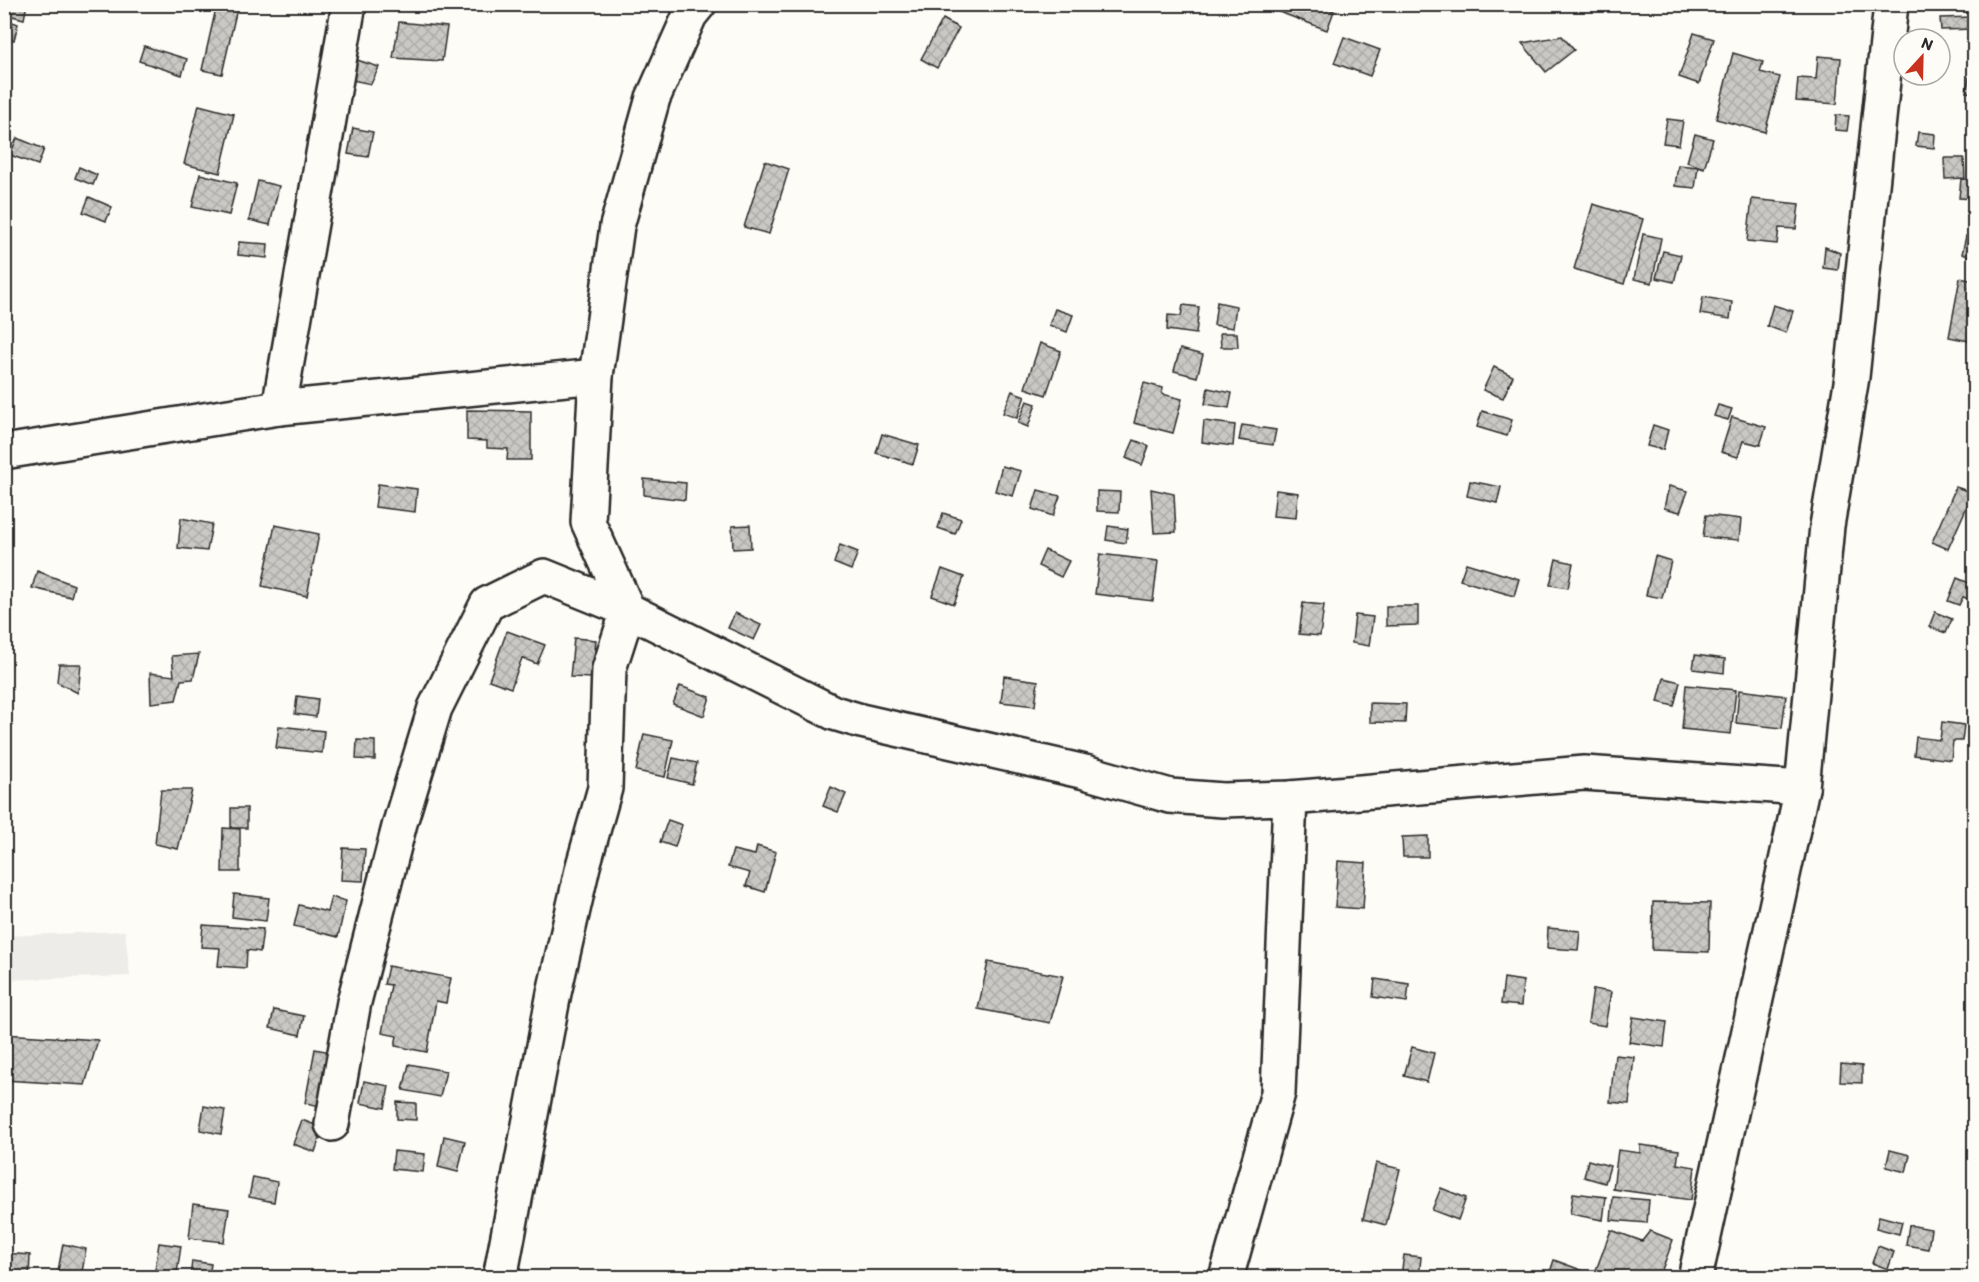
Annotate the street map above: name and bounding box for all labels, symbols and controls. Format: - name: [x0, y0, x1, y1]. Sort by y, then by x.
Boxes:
- north arrow: [1892, 27, 1952, 87]
- text: N: [1919, 33, 1936, 54]

